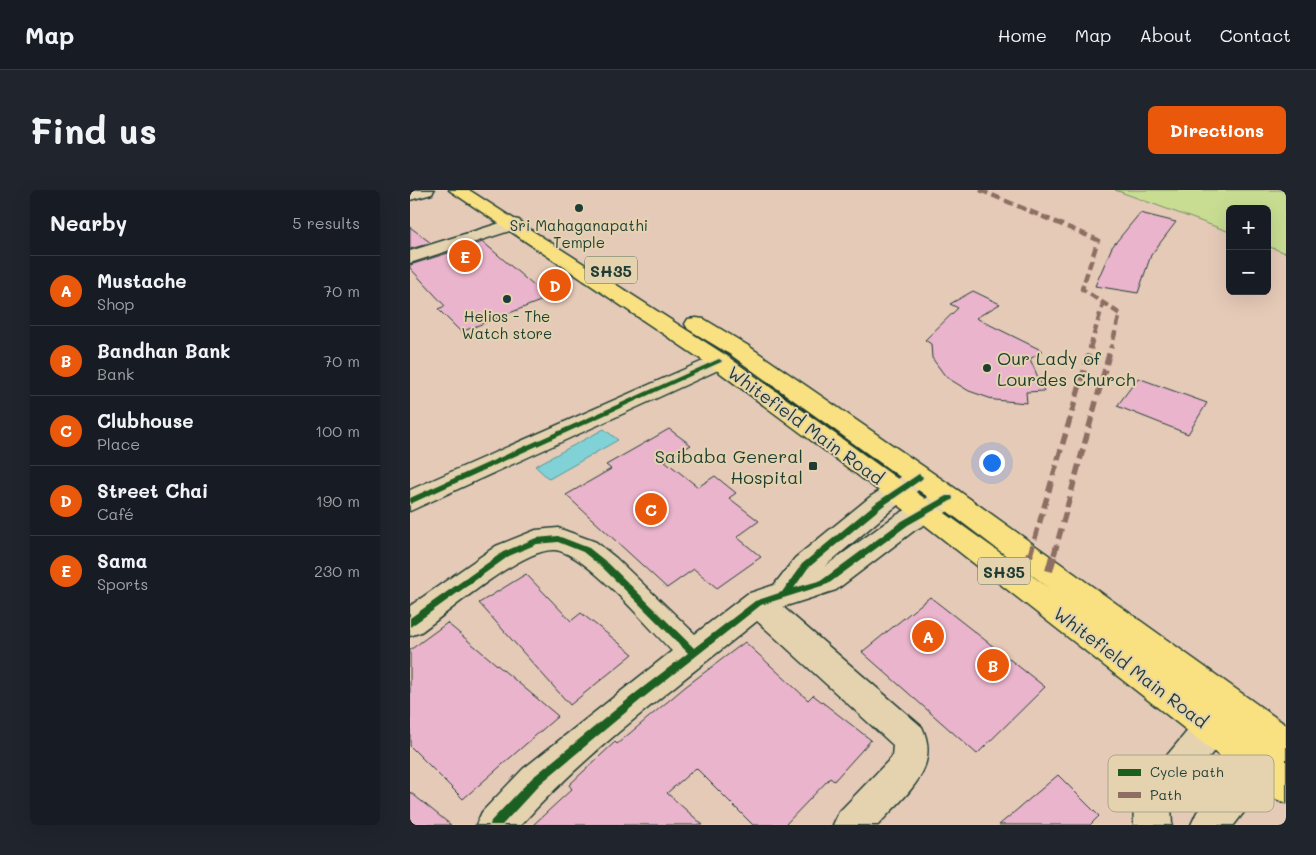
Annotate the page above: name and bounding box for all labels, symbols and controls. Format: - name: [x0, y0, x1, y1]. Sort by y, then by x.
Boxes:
- text: Map: [25, 19, 74, 50]
- text: Home: [998, 23, 1047, 47]
- text: Map: [1075, 23, 1111, 47]
- text: About: [1139, 23, 1192, 47]
- text: Contact: [1220, 23, 1291, 47]
- button: Directions: [1148, 106, 1286, 154]
- text: Find us: [30, 107, 157, 153]
- marker: Sri Mahaganapathi Temple: [573, 202, 585, 214]
- map controls: [1226, 205, 1271, 295]
- button: +: [1226, 205, 1271, 250]
- text: Nearby: [50, 209, 127, 236]
- text: 5 results: [292, 212, 360, 233]
- place label: Sri Mahaganapathi Temple: [510, 215, 648, 252]
- pin: E: [449, 237, 481, 275]
- button: −: [1226, 250, 1271, 295]
- road number: SH35: [585, 256, 637, 284]
- pin: D: [539, 266, 571, 304]
- text: Mustache: [97, 268, 187, 293]
- text: A: [60, 280, 72, 301]
- text: 70 m: [323, 280, 360, 301]
- text: Shop: [97, 293, 134, 314]
- marker: Helios - The Watch store: [501, 293, 513, 305]
- place label: Helios - The Watch store: [462, 306, 552, 343]
- text: Bandhan Bank: [97, 338, 230, 363]
- place label: Our Lady of Lourdes Church: [997, 346, 1136, 391]
- text: B: [61, 350, 71, 371]
- text: 70 m: [323, 350, 360, 371]
- street label: Whitefield Main Road: [723, 360, 889, 490]
- marker: Our Lady of Lourdes Church: [981, 362, 993, 374]
- text: Bank: [97, 363, 134, 384]
- text: Clubhouse: [97, 408, 194, 433]
- text: C: [60, 420, 72, 441]
- text: 100 m: [315, 420, 360, 441]
- text: Place: [97, 433, 140, 454]
- place label: Saibaba General Hospital: [655, 444, 803, 489]
- your location: [979, 450, 1005, 476]
- marker: Saibaba General Hospital: [807, 460, 819, 472]
- text: Street Chai: [97, 478, 208, 503]
- text: D: [60, 490, 72, 511]
- text: 190 m: [316, 490, 360, 511]
- pin: C: [635, 490, 667, 528]
- text: Café: [97, 503, 134, 524]
- text: Sama: [97, 548, 147, 573]
- road number: SH35: [978, 558, 1030, 584]
- text: E: [61, 560, 71, 581]
- text: 230 m: [314, 560, 360, 581]
- text: Sports: [97, 573, 148, 594]
- street label: Whitefield Main Road: [1049, 601, 1213, 733]
- pin: A: [912, 617, 944, 655]
- pin: B: [977, 646, 1009, 684]
- legend: [1108, 755, 1274, 812]
- text: Cycle path: [1150, 762, 1224, 781]
- text: Path: [1150, 785, 1181, 804]

